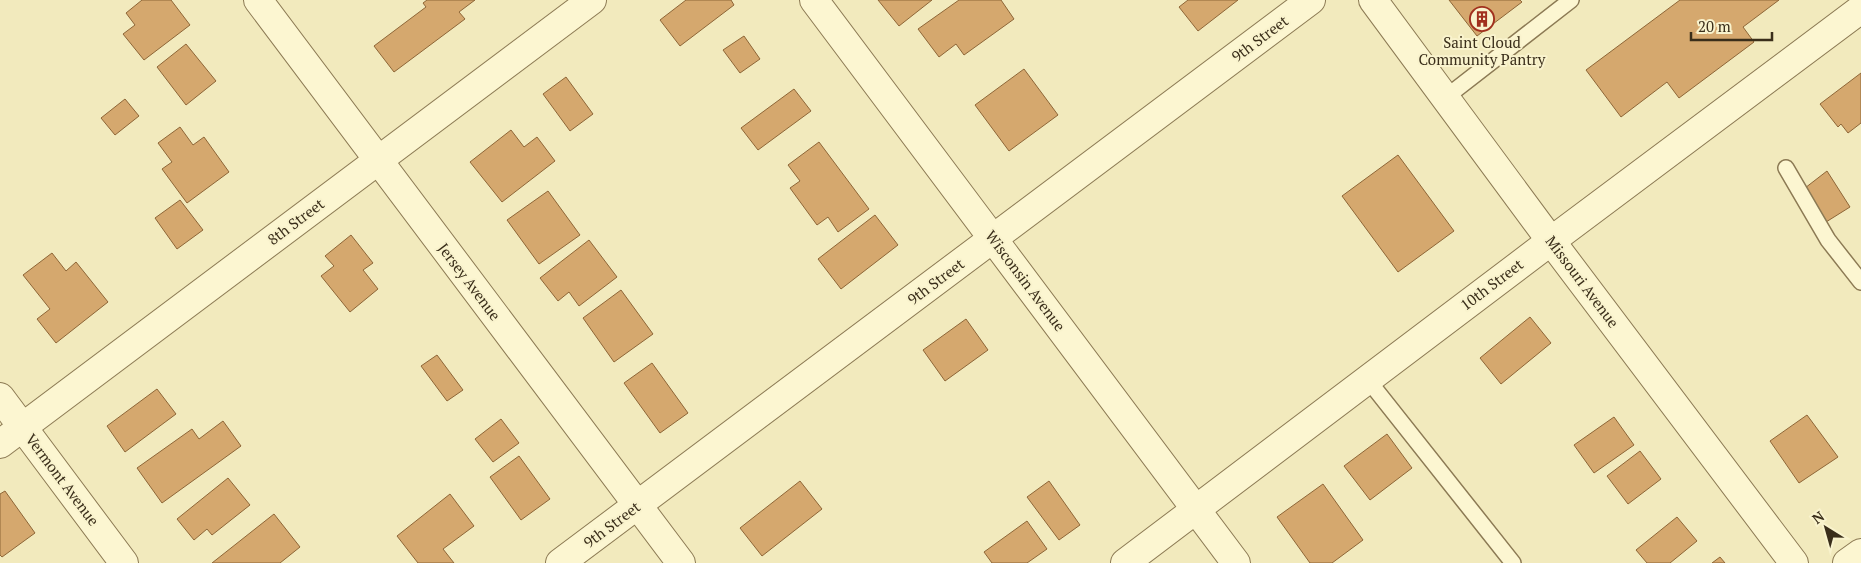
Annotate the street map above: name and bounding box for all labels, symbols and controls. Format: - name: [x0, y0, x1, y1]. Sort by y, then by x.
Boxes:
- building icon: Saint Cloud Community Pantry: [1469, 6, 1495, 32]
- street label: 9th Street: [1227, 10, 1292, 66]
- scale bar: [1691, 10, 1772, 42]
- text: 20 m: [1698, 16, 1731, 36]
- place label: Saint Cloud Community Pantry: [1419, 32, 1546, 69]
- street label: 8th Street: [263, 193, 328, 249]
- street label: Wisconsin Avenue: [981, 226, 1070, 335]
- street label: Missouri Avenue: [1542, 231, 1624, 331]
- street label: Jersey Avenue: [434, 239, 506, 324]
- street label: 9th Street: [903, 253, 968, 309]
- street label: 10th Street: [1456, 254, 1527, 314]
- street label: Vermont Avenue: [22, 429, 104, 529]
- street label: 9th Street: [579, 496, 644, 552]
- north arrow: [1801, 503, 1851, 553]
- text: N: [1808, 506, 1828, 528]

